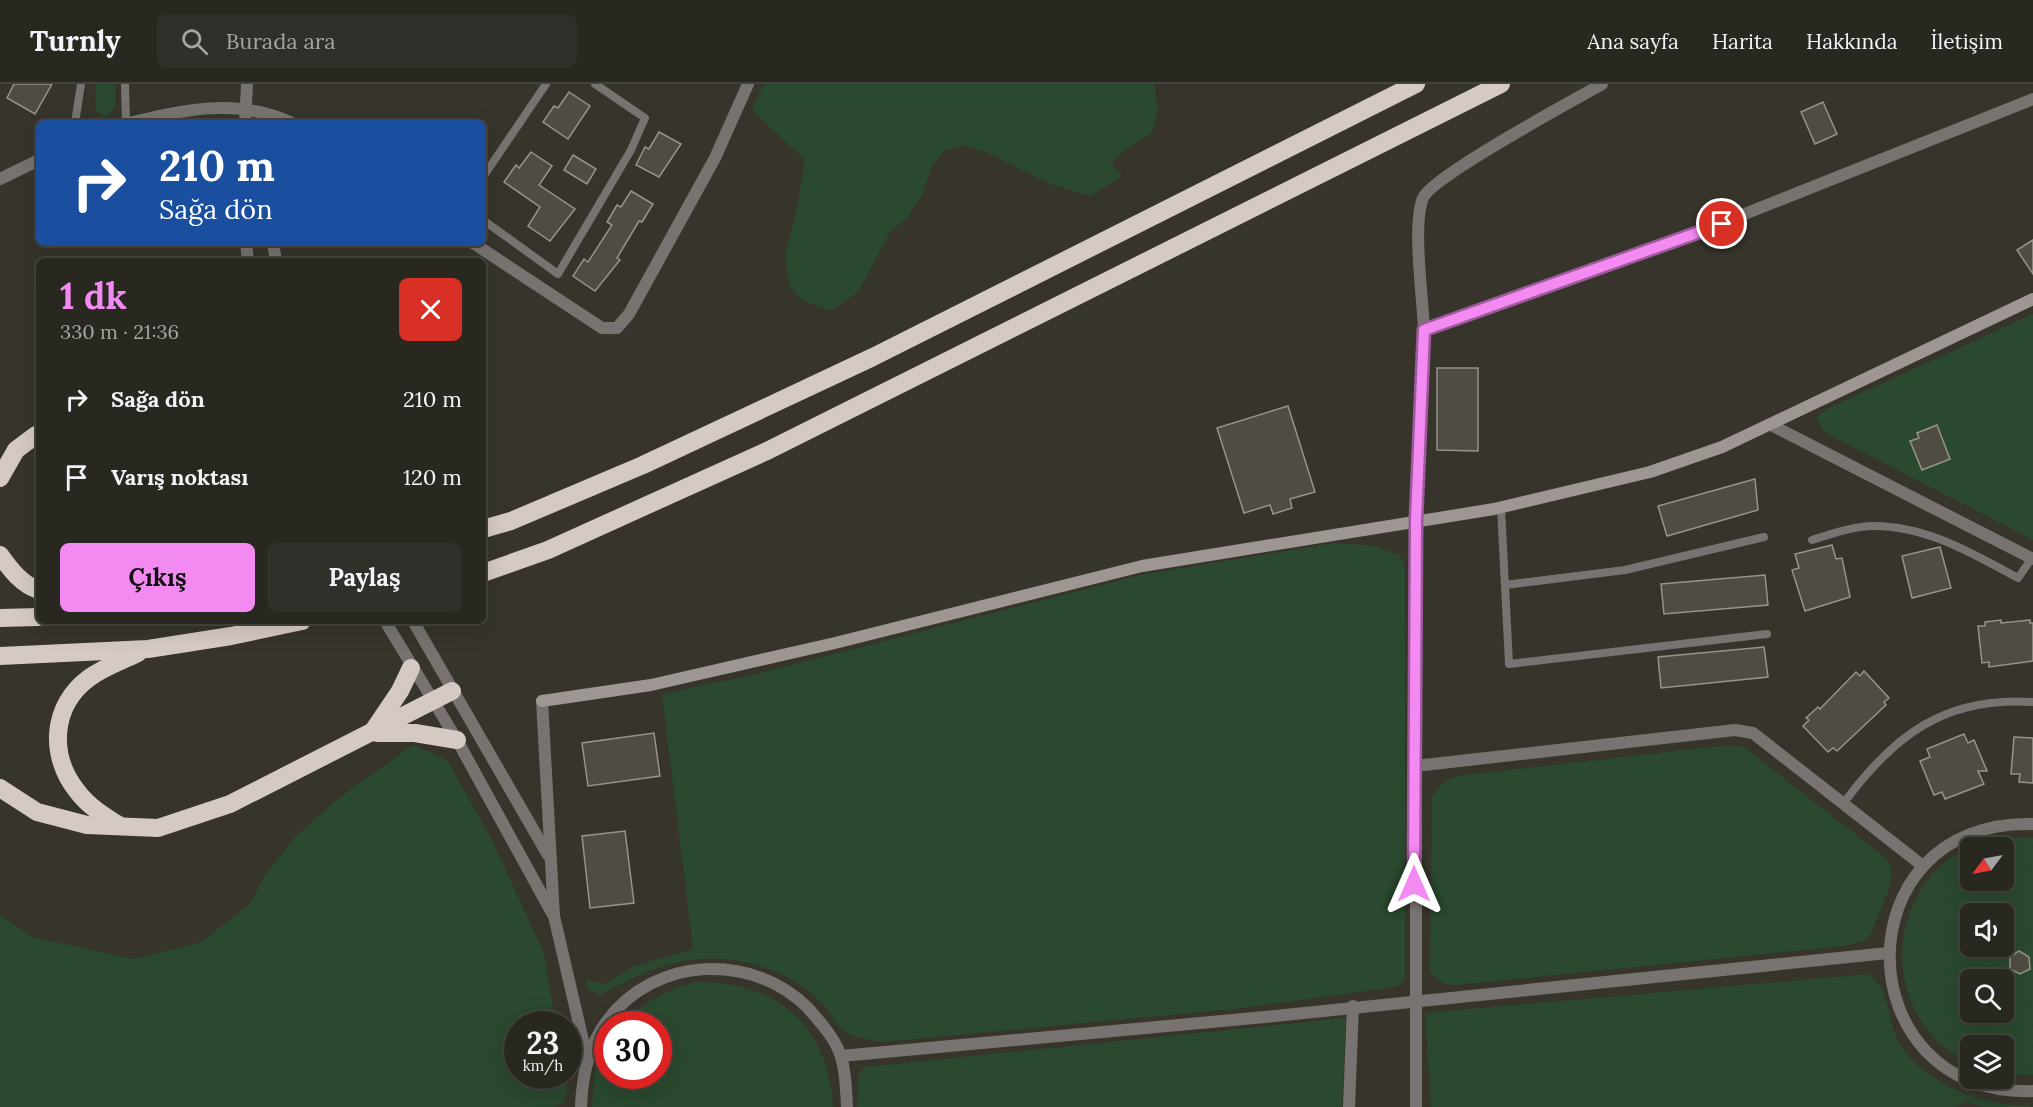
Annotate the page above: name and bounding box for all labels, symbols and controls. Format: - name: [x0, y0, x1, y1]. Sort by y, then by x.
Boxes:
- search box: [157, 14, 577, 68]
- text: Turnly: [30, 23, 121, 59]
- icon: search: [178, 25, 211, 58]
- text: Burada ara: [226, 27, 336, 55]
- text: Ana sayfa: [1587, 28, 1679, 55]
- text: Harita: [1712, 28, 1773, 55]
- text: Hakkında: [1806, 28, 1898, 55]
- text: İletişim: [1931, 28, 2003, 55]
- text: 210 m: [159, 139, 275, 193]
- icon: right: [60, 144, 138, 222]
- text: Sağa dön: [159, 192, 273, 226]
- pin: [1696, 198, 1747, 249]
- icon: arrive: [1705, 207, 1738, 240]
- text: 1 dk: [60, 273, 127, 319]
- button: close: [399, 278, 462, 341]
- text: 330 m · 21:36: [60, 319, 179, 344]
- icon: right: [60, 383, 93, 416]
- text: Sağa dön: [111, 385, 205, 413]
- text: 210 m: [403, 385, 462, 413]
- icon: arrive: [60, 461, 93, 494]
- text: Varış noktası: [111, 463, 248, 491]
- text: 120 m: [403, 463, 462, 491]
- button: Çıkış: [60, 543, 255, 612]
- button: Paylaş: [267, 543, 462, 612]
- north arrow: [1960, 837, 2014, 891]
- map controls: [1960, 837, 2014, 1089]
- position arrow: [1382, 852, 1446, 916]
- button: sound: [1960, 903, 2014, 957]
- button: search: [1960, 969, 2014, 1023]
- speed limit sign: 30: [594, 1011, 672, 1089]
- text: 23: [527, 1024, 559, 1062]
- button: layers: [1960, 1035, 2014, 1089]
- text: km/h: [523, 1056, 563, 1075]

